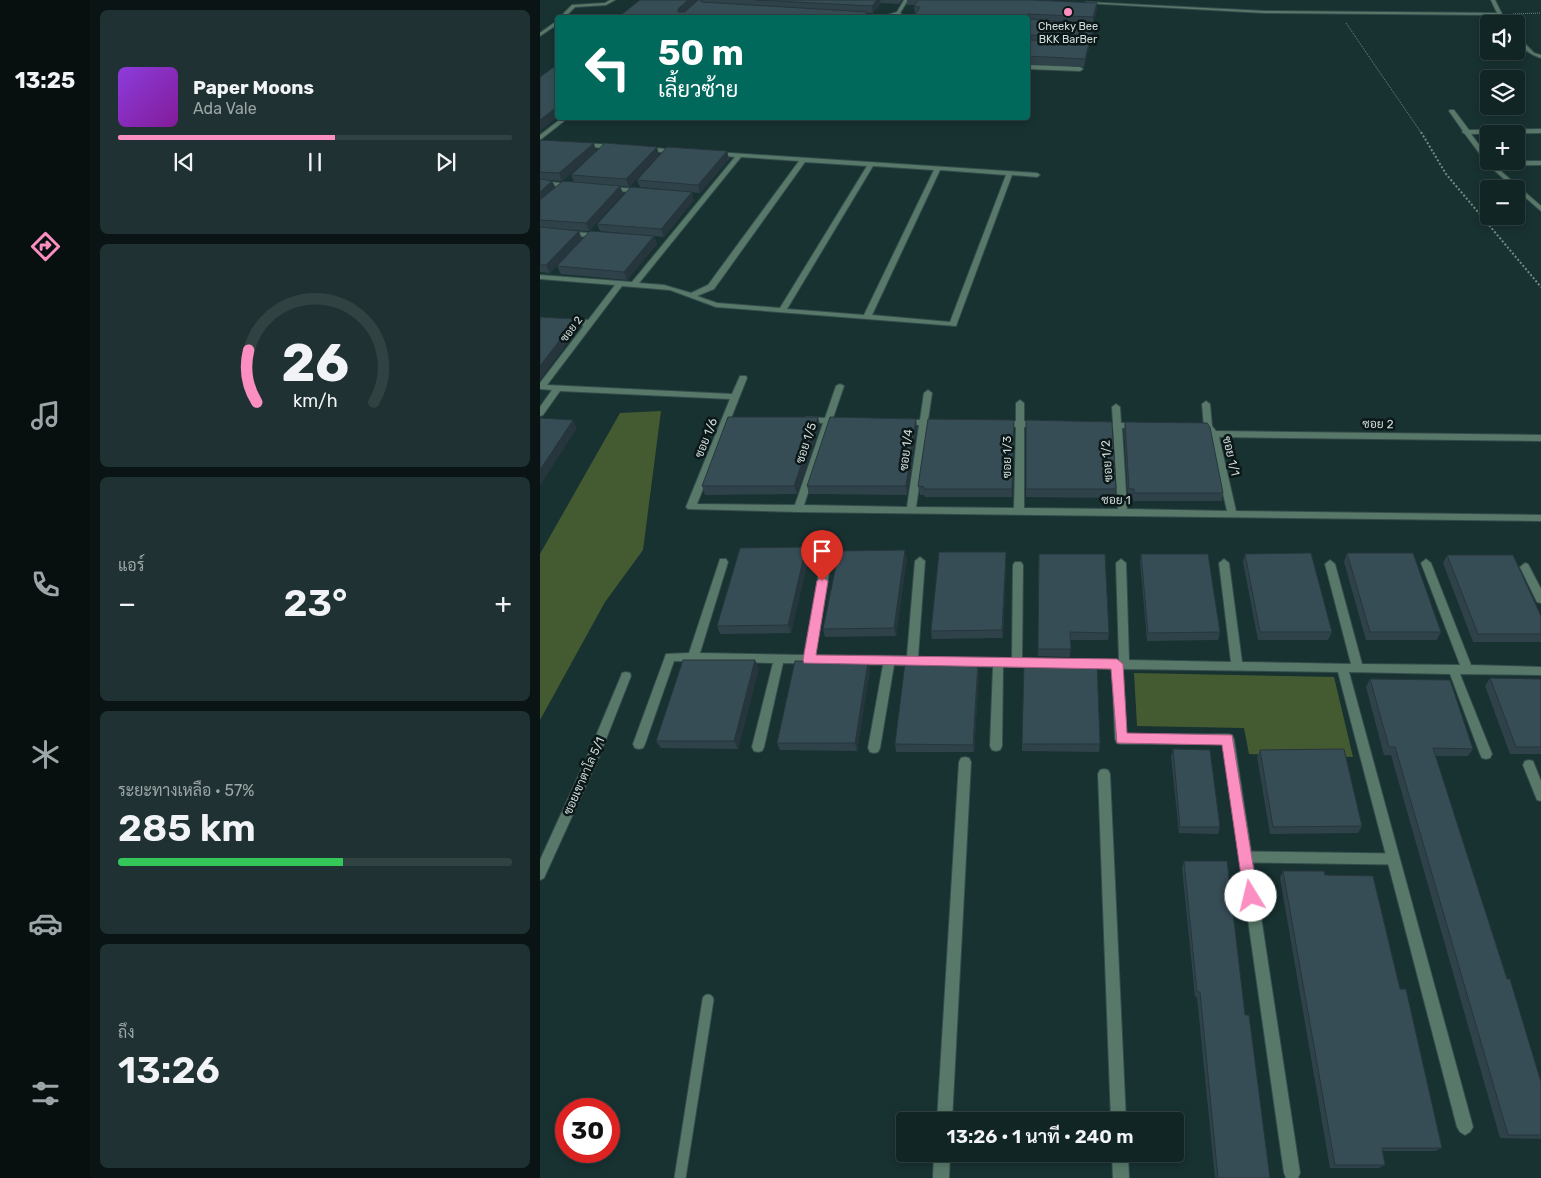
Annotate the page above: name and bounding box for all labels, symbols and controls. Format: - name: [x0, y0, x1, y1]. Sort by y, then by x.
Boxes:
- marker: Cheeky Bee BKK BarBer: [1062, 6, 1074, 18]
- map controls: [1480, 15, 1525, 225]
- button: sound: [1480, 15, 1525, 60]
- place label: Cheeky Bee BKK BarBer: [1038, 20, 1098, 46]
- text: 50 m: [658, 32, 744, 74]
- icon: left: [575, 35, 640, 100]
- text: 13:25: [15, 67, 75, 94]
- button: layers: [1480, 70, 1525, 115]
- text: Paper Moons: [193, 76, 314, 99]
- text: เลี้ยวซ้าย: [658, 76, 738, 103]
- text: Ada Vale: [193, 99, 257, 118]
- button: +: [1480, 125, 1525, 170]
- icon: previous: [170, 148, 198, 176]
- icon: pause: [301, 148, 329, 176]
- icon: next: [432, 148, 460, 176]
- button: −: [1480, 180, 1525, 225]
- icon: directions: [28, 229, 63, 264]
- street label: ซอย 2: [558, 314, 585, 345]
- text: 26: [281, 332, 349, 394]
- text: km/h: [293, 390, 337, 411]
- icon: music: [28, 398, 63, 433]
- street label: ซอย 1/6: [692, 416, 720, 460]
- street label: ซอย 2: [1362, 417, 1394, 431]
- street label: ซอย 1/5: [793, 421, 819, 465]
- street label: ซอย 1/4: [896, 428, 916, 472]
- street label: ซอย 1/1: [1220, 435, 1242, 477]
- street label: ซอย 1/3: [1000, 436, 1014, 478]
- street label: ซอย 1/2: [1099, 440, 1115, 482]
- street label: ซอย 1: [1101, 493, 1131, 507]
- pin: [801, 530, 843, 581]
- icon: arrive: [808, 537, 836, 565]
- text: แอร์: [118, 556, 144, 575]
- icon: phone: [28, 567, 63, 602]
- text: 23°: [283, 580, 347, 626]
- text: −: [118, 587, 136, 620]
- text: +: [495, 587, 512, 620]
- street label: ซอยเขาตาโล 5/1: [560, 735, 607, 817]
- icon: climate: [28, 737, 63, 772]
- text: ระยะทางเหลือ · 57%: [118, 781, 254, 800]
- text: 285 km: [118, 805, 256, 851]
- position arrow: [1224, 869, 1276, 921]
- icon: car: [28, 906, 63, 941]
- text: ถึง: [118, 1023, 135, 1042]
- text: 13:26: [118, 1047, 220, 1093]
- icon: filters: [28, 1076, 63, 1111]
- speed limit sign: 30: [555, 1098, 620, 1163]
- text: 13:26 · 1 นาที · 240 m: [947, 1125, 1133, 1148]

